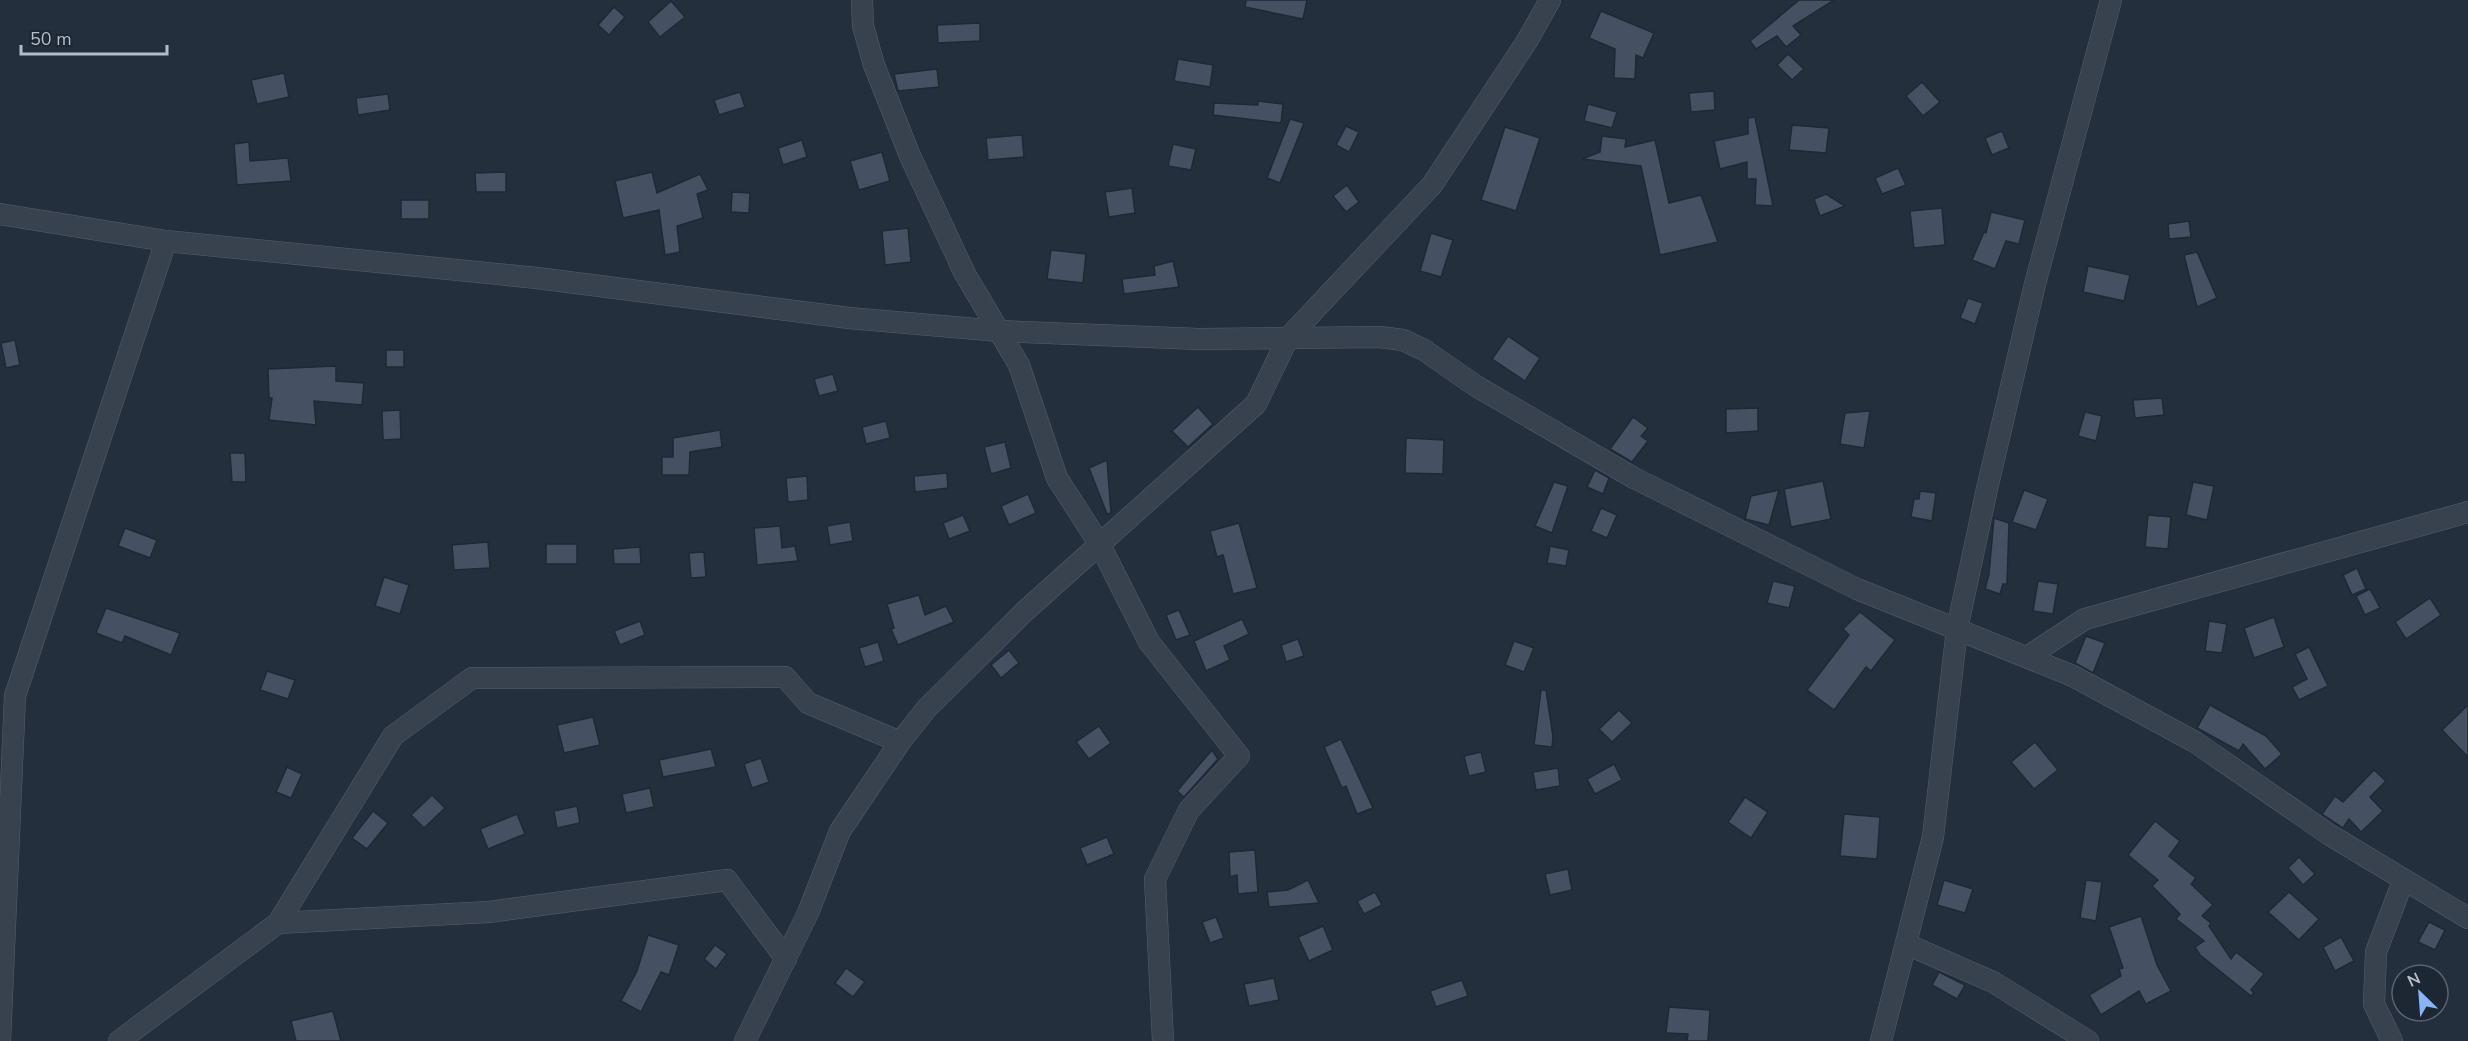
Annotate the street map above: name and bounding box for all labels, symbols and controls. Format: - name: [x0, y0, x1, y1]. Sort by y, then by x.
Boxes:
- scale bar: [21, 18, 166, 56]
- text: 50 m: [30, 27, 72, 51]
- north arrow: [2390, 963, 2450, 1023]
- text: N: [2404, 968, 2424, 993]

